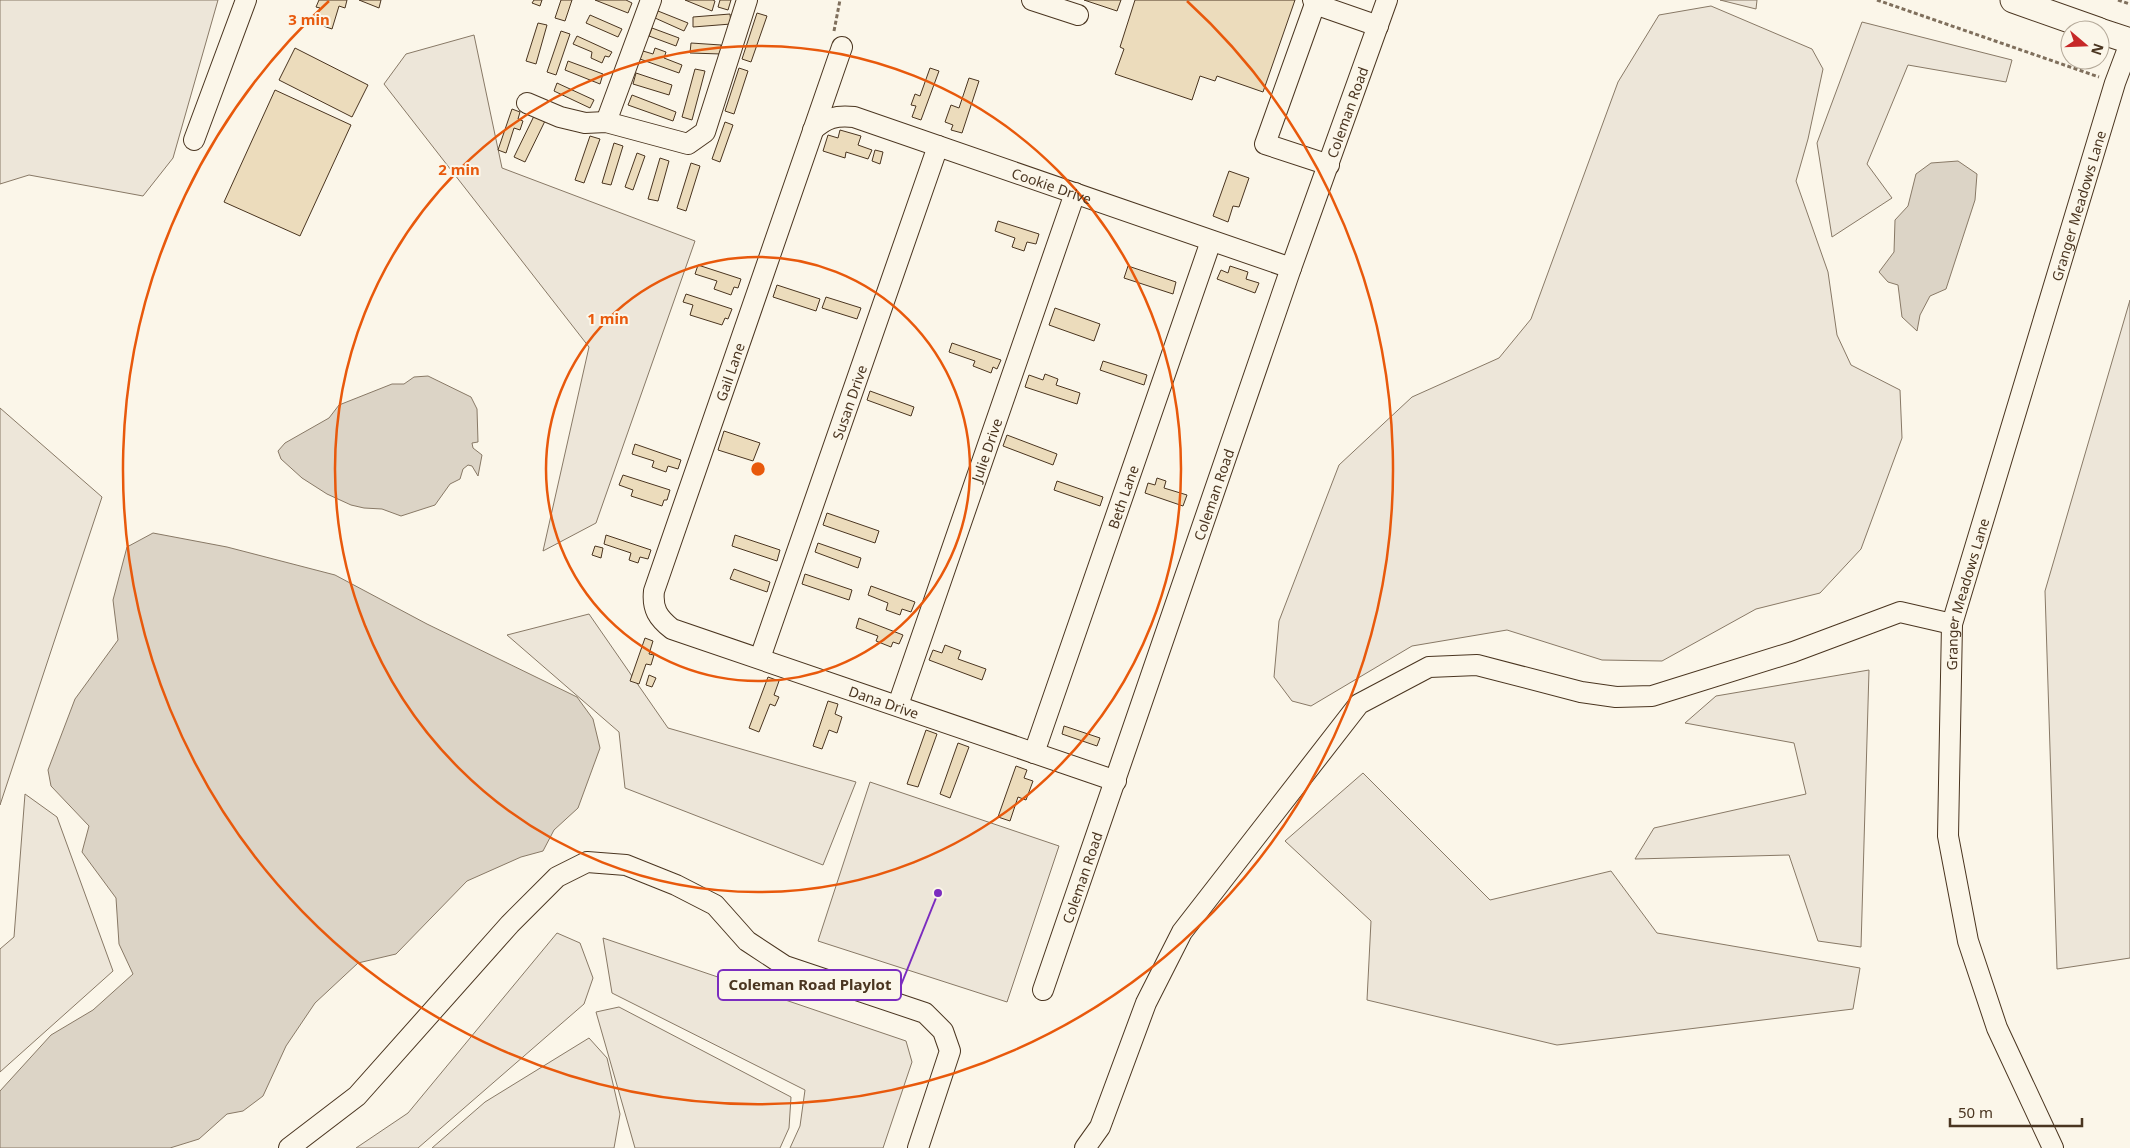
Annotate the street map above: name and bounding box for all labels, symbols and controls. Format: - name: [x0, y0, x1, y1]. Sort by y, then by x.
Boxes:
- text: 3 min: [288, 9, 330, 29]
- north arrow: [2060, 20, 2110, 70]
- text: N: [2087, 41, 2109, 58]
- street label: Coleman Road: [1322, 64, 1372, 160]
- street label: Granger Meadows Lane: [2046, 128, 2110, 283]
- text: 2 min: [438, 159, 480, 179]
- street label: Cookie Drive: [1009, 163, 1094, 208]
- text: 1 min: [587, 308, 629, 328]
- street label: Gail Lane: [711, 340, 749, 404]
- street label: Susan Drive: [827, 362, 871, 442]
- street label: Julie Drive: [966, 415, 1006, 486]
- street label: Coleman Road: [1189, 446, 1238, 543]
- centre of rings: [749, 460, 767, 478]
- street label: Beth Lane: [1103, 462, 1142, 531]
- street label: Granger Meadows Lane: [1942, 516, 1993, 671]
- street label: Dana Drive: [846, 681, 922, 722]
- street label: Coleman Road: [1057, 829, 1106, 926]
- callout: Coleman Road Playlot: [718, 970, 901, 1000]
- text: Coleman Road Playlot: [729, 974, 892, 994]
- scale bar: [1950, 1096, 2082, 1128]
- text: 50 m: [1958, 1102, 1993, 1122]

